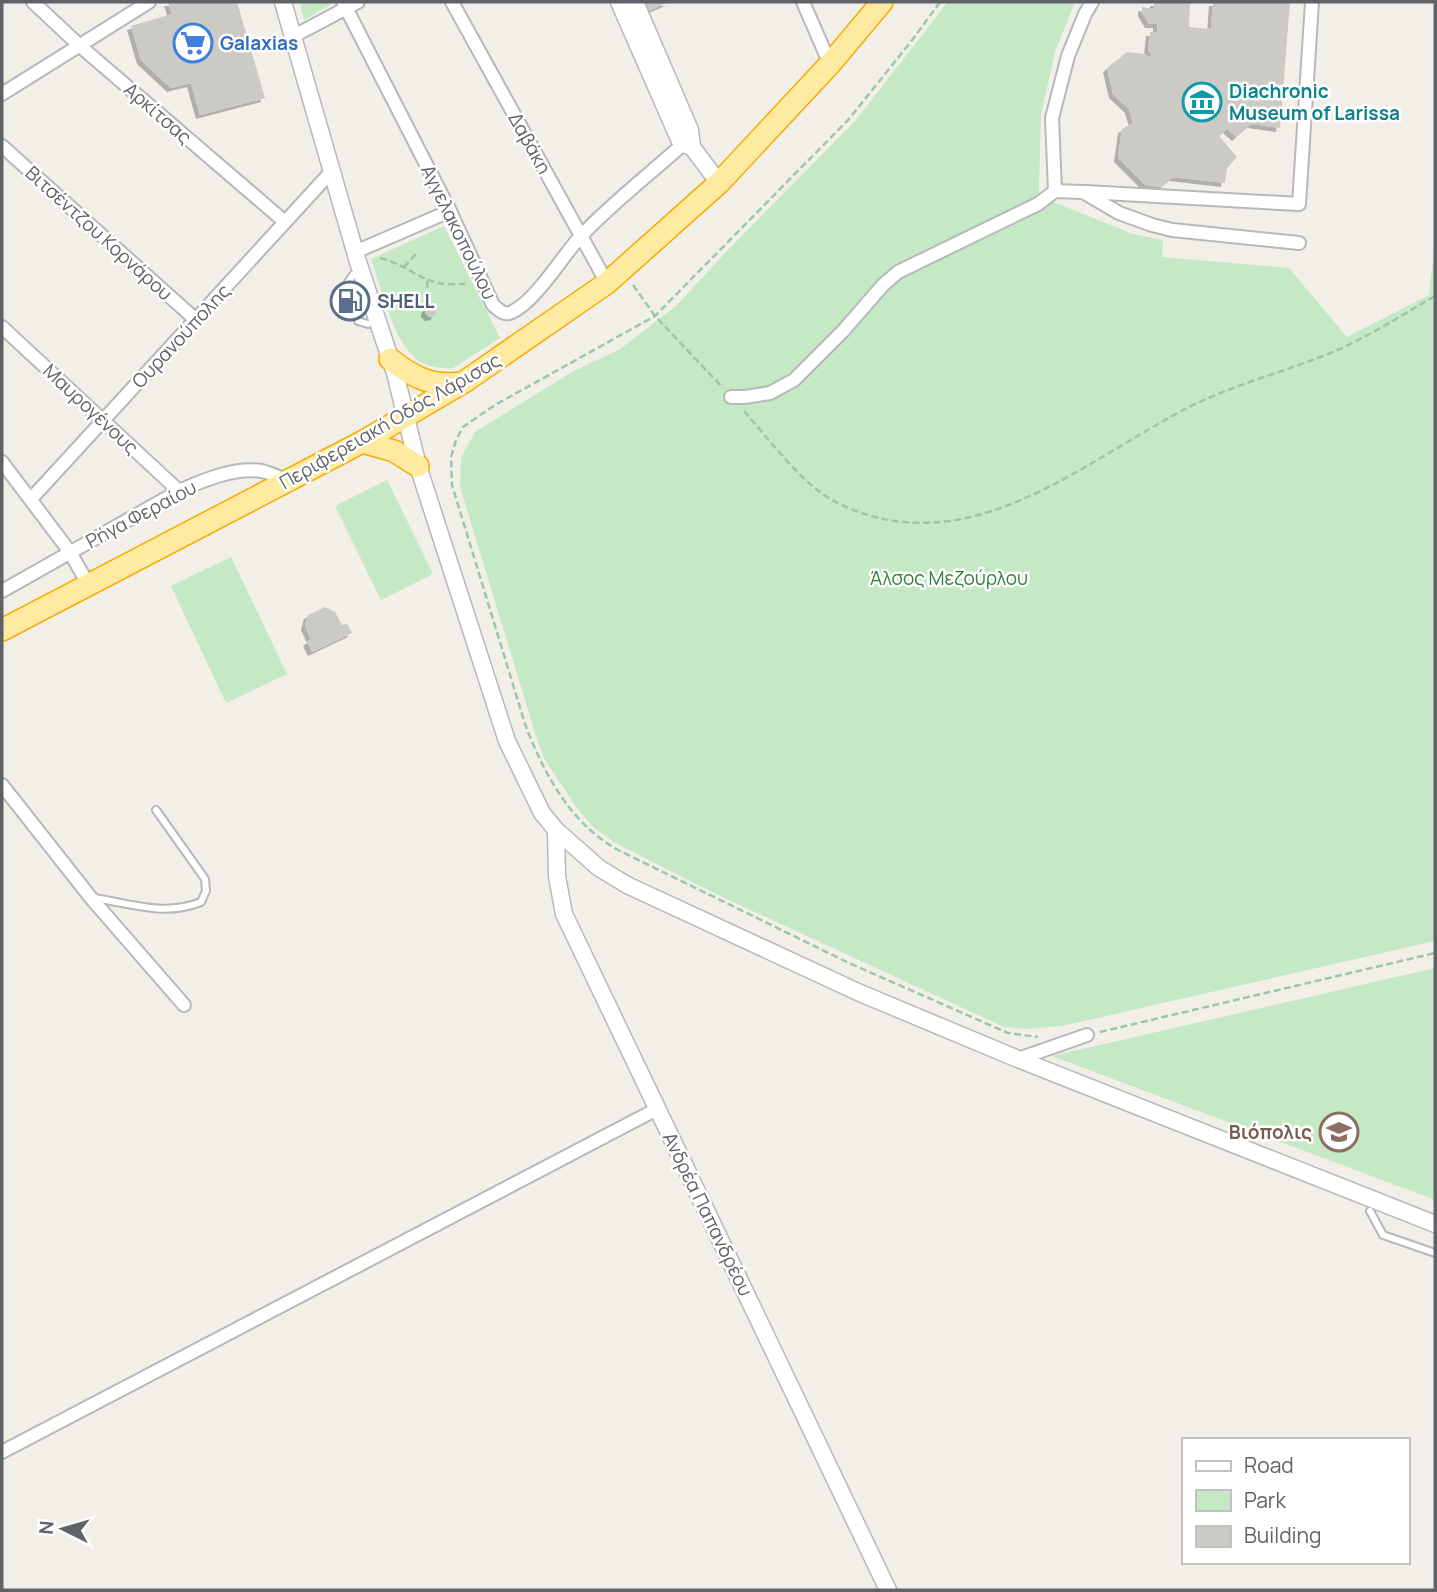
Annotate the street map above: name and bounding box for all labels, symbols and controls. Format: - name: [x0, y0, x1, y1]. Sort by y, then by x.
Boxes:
- supermarket icon: Galaxias: [172, 22, 214, 64]
- place label: Galaxias: [220, 30, 298, 56]
- street label: Αρκίτσας: [119, 76, 197, 150]
- place label: Diachronic Museum of Larissa: [1229, 78, 1400, 126]
- museum icon: Diachronic Museum of Larissa: [1181, 81, 1223, 123]
- street label: Δαβάκη: [502, 108, 558, 178]
- street label: Βιτσέντζου Κορνάρου: [20, 160, 178, 306]
- street label: Αγγελακοπούλου: [415, 160, 503, 304]
- street label: Ουρανούπολης: [126, 278, 236, 394]
- fuel station icon: SHELL: [329, 280, 371, 322]
- place label: SHELL: [377, 288, 435, 314]
- street label: Περιφερειακή Οδός Λάρισας: [274, 347, 506, 495]
- street label: Μαυρογένους: [38, 358, 144, 460]
- street label: Ρήγα Φεραίου: [81, 474, 201, 554]
- park label: Άλσος Μεζούρλου: [870, 565, 1028, 591]
- school or university icon: Βιόπολις: [1318, 1111, 1360, 1153]
- place label: Βιόπολις: [1229, 1119, 1312, 1145]
- street label: Ανδρέα Παπανδρέου: [657, 1128, 759, 1300]
- legend: [1182, 1438, 1409, 1564]
- text: Road: [1244, 1451, 1294, 1479]
- text: Park: [1244, 1486, 1286, 1514]
- north arrow: [28, 1494, 98, 1564]
- text: N: [33, 1520, 60, 1535]
- text: Building: [1244, 1521, 1321, 1549]

